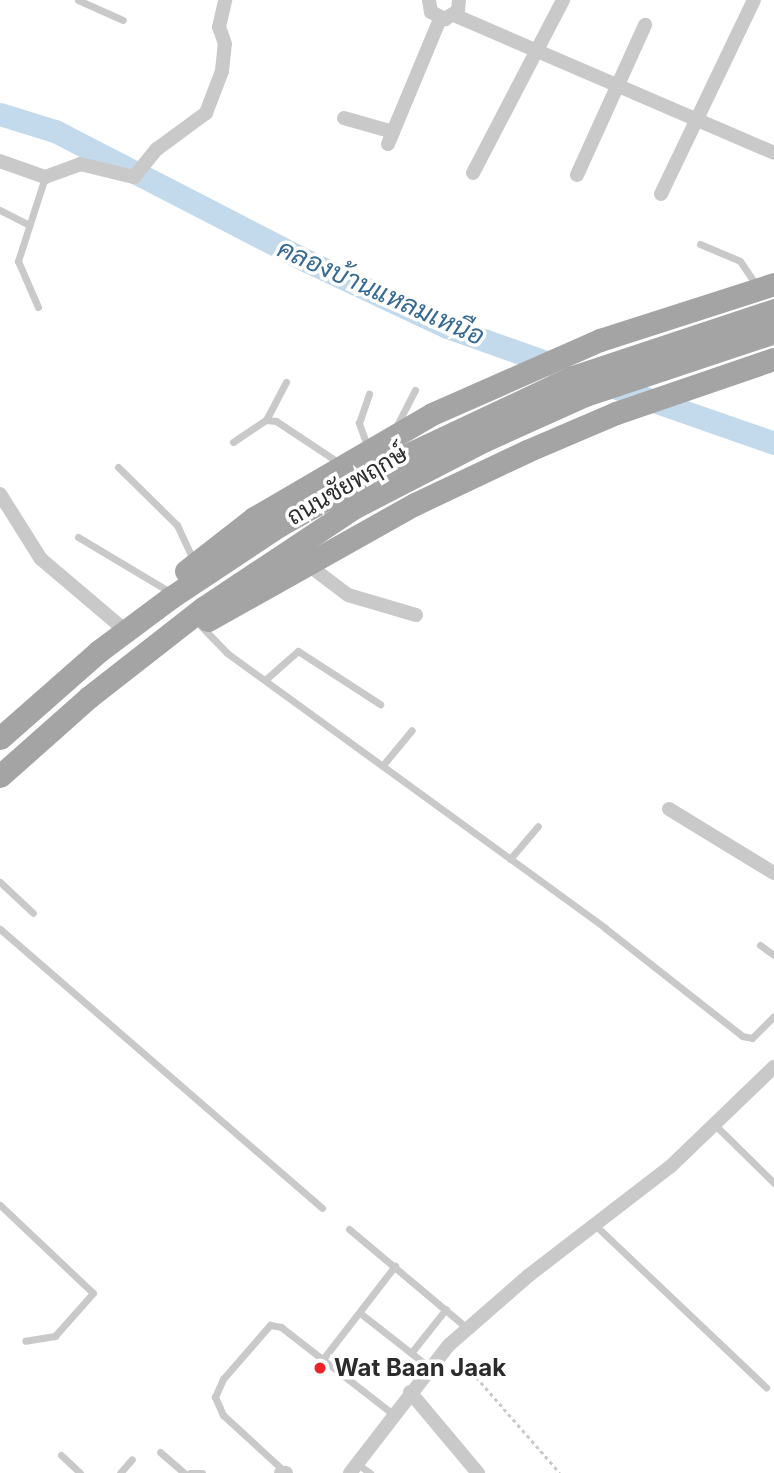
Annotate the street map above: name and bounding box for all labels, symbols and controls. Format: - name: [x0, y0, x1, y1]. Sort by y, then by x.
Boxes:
- water label: คลองบ้านแหลมเหนือ: [273, 232, 489, 352]
- street label: ถนนชัยพฤกษ์: [282, 439, 412, 531]
- place label: Wat Baan Jaak: [334, 1354, 506, 1382]
- marker: Wat Baan Jaak: [312, 1360, 328, 1376]

